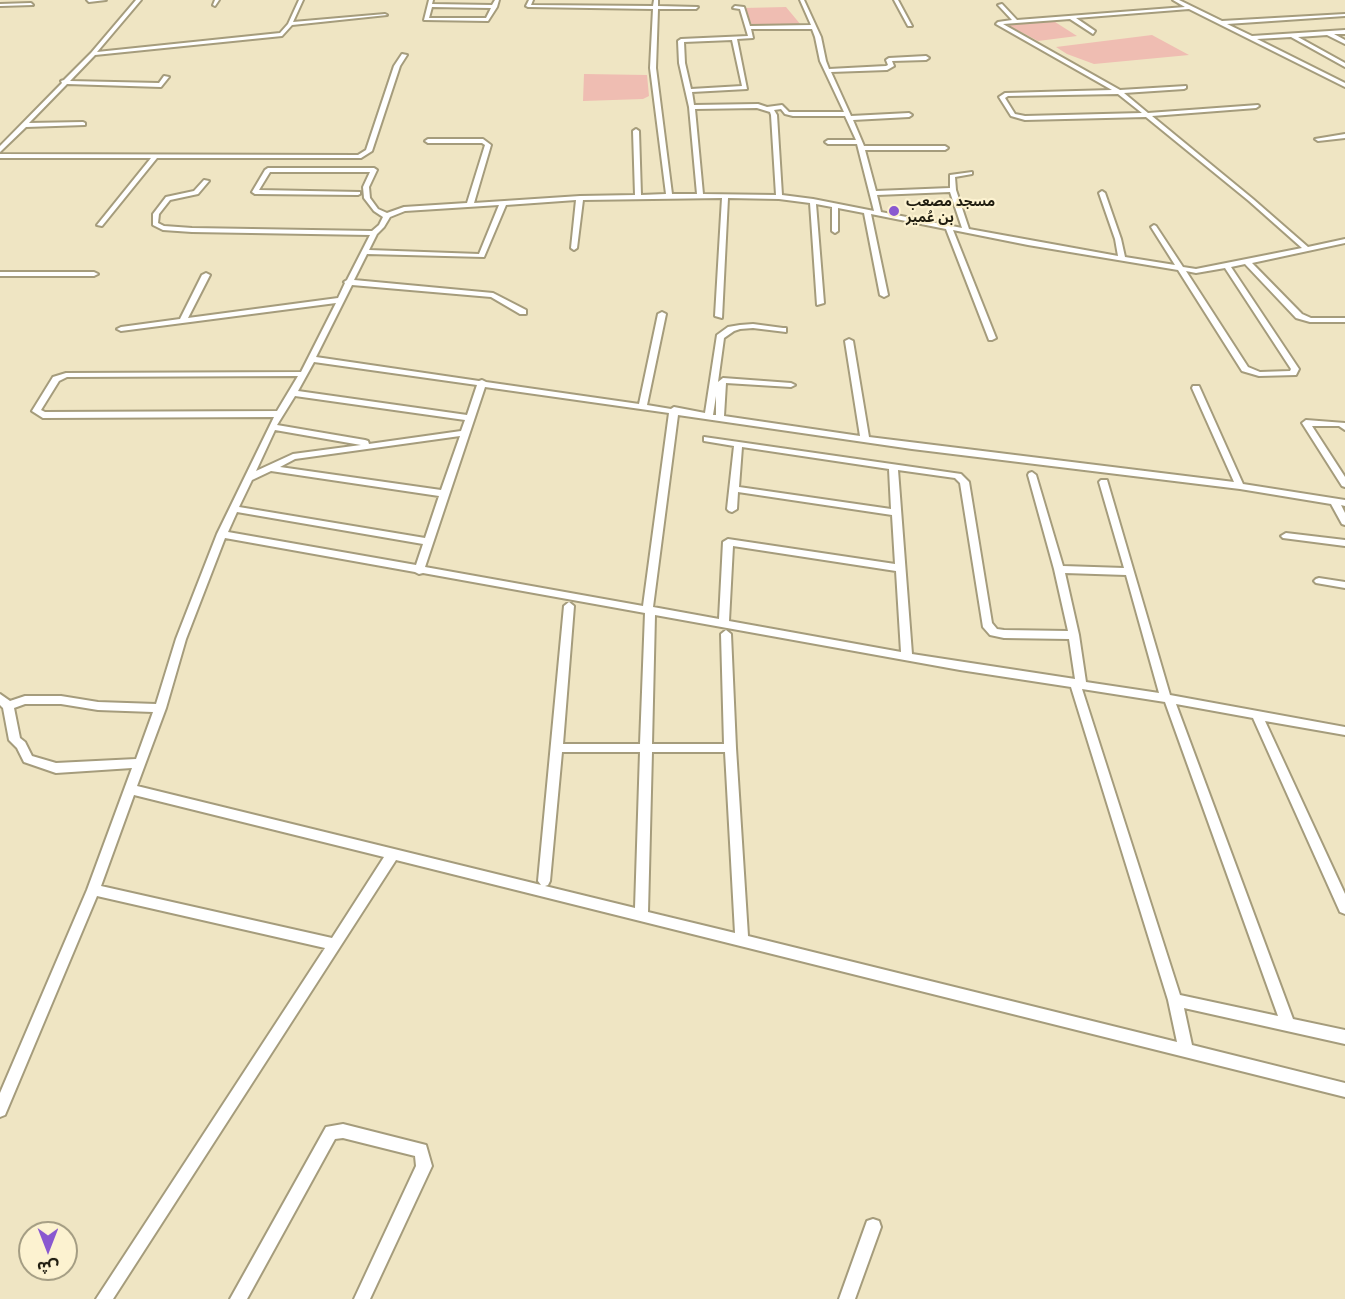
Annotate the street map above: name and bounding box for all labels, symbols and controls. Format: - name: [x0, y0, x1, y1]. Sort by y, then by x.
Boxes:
- place label: مسجد مصعب بن عُمير: [906, 195, 995, 228]
- marker: مسجد مصعب بن عُمير: [887, 204, 901, 218]
- north arrow: [18, 1221, 78, 1281]
- text: ش: [37, 1256, 59, 1278]

